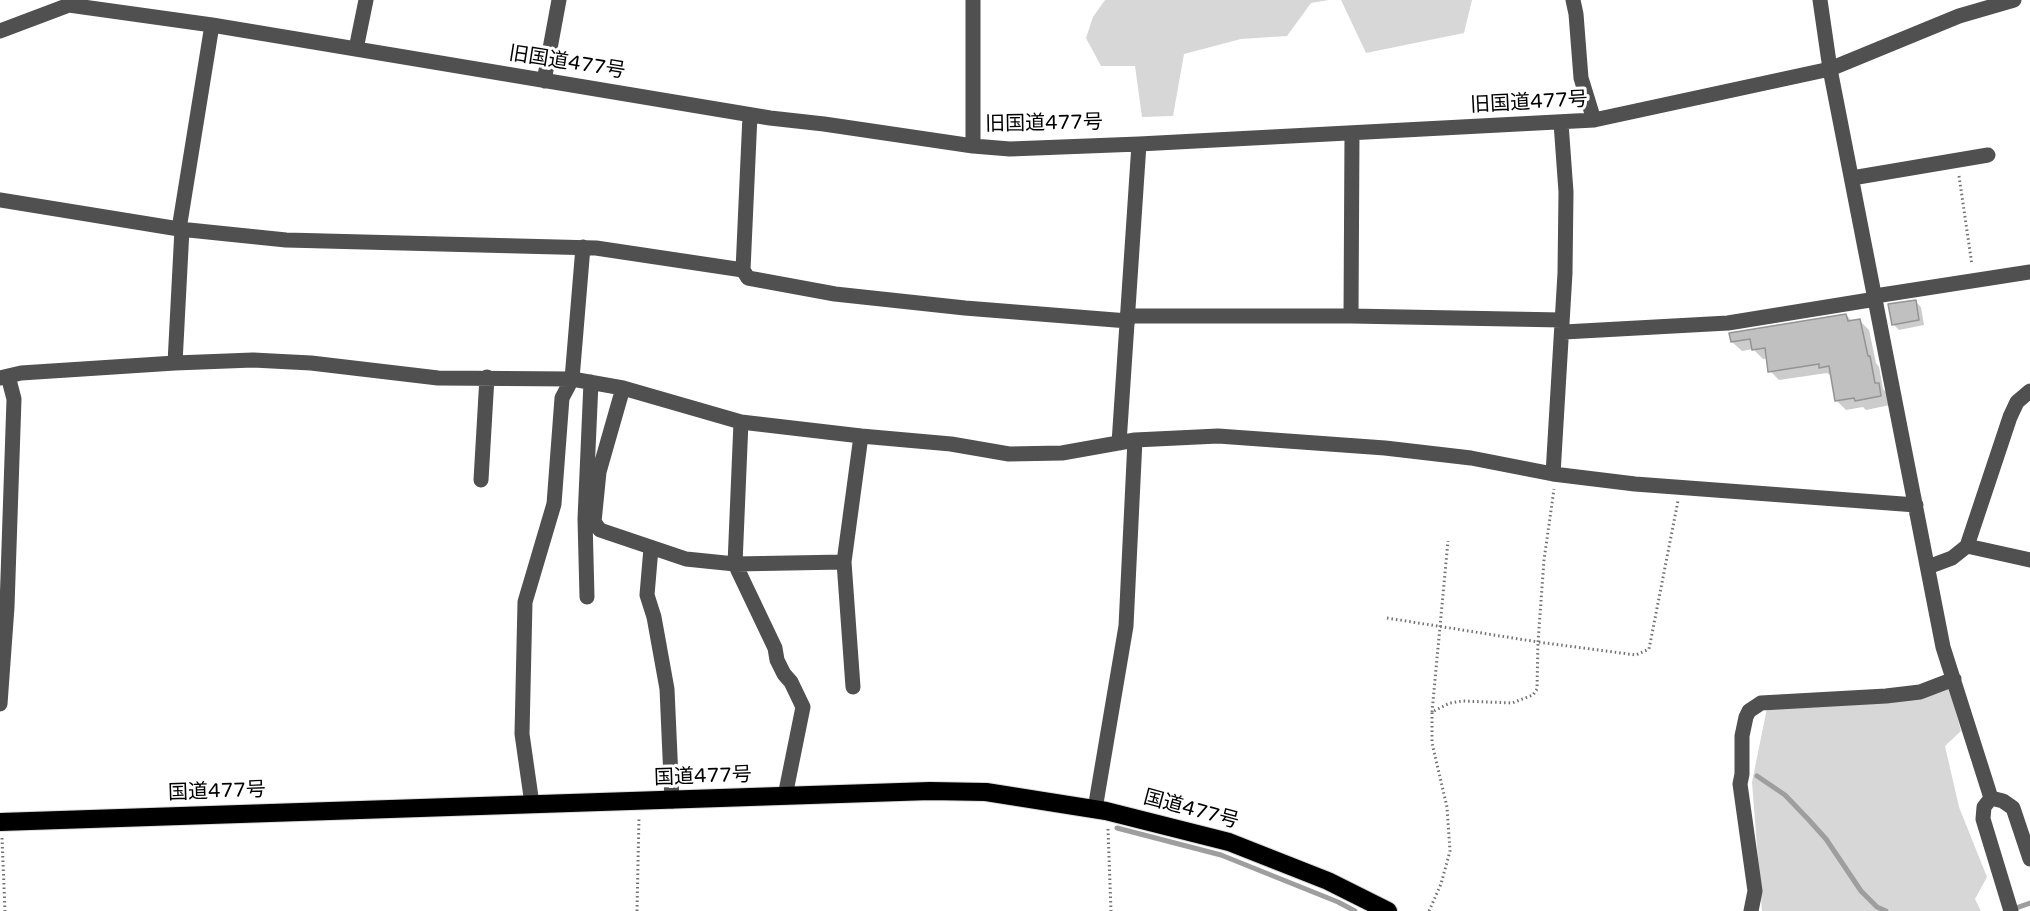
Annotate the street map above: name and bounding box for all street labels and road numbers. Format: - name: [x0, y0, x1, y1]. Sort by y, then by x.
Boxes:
- street label: 旧国道477号: [507, 42, 627, 84]
- street label: 旧国道477号: [1470, 88, 1588, 118]
- street label: 旧国道477号: [985, 111, 1103, 137]
- street label: 国道477号: [654, 763, 752, 791]
- street label: 国道477号: [168, 778, 266, 806]
- street label: 国道477号: [1141, 786, 1241, 834]

